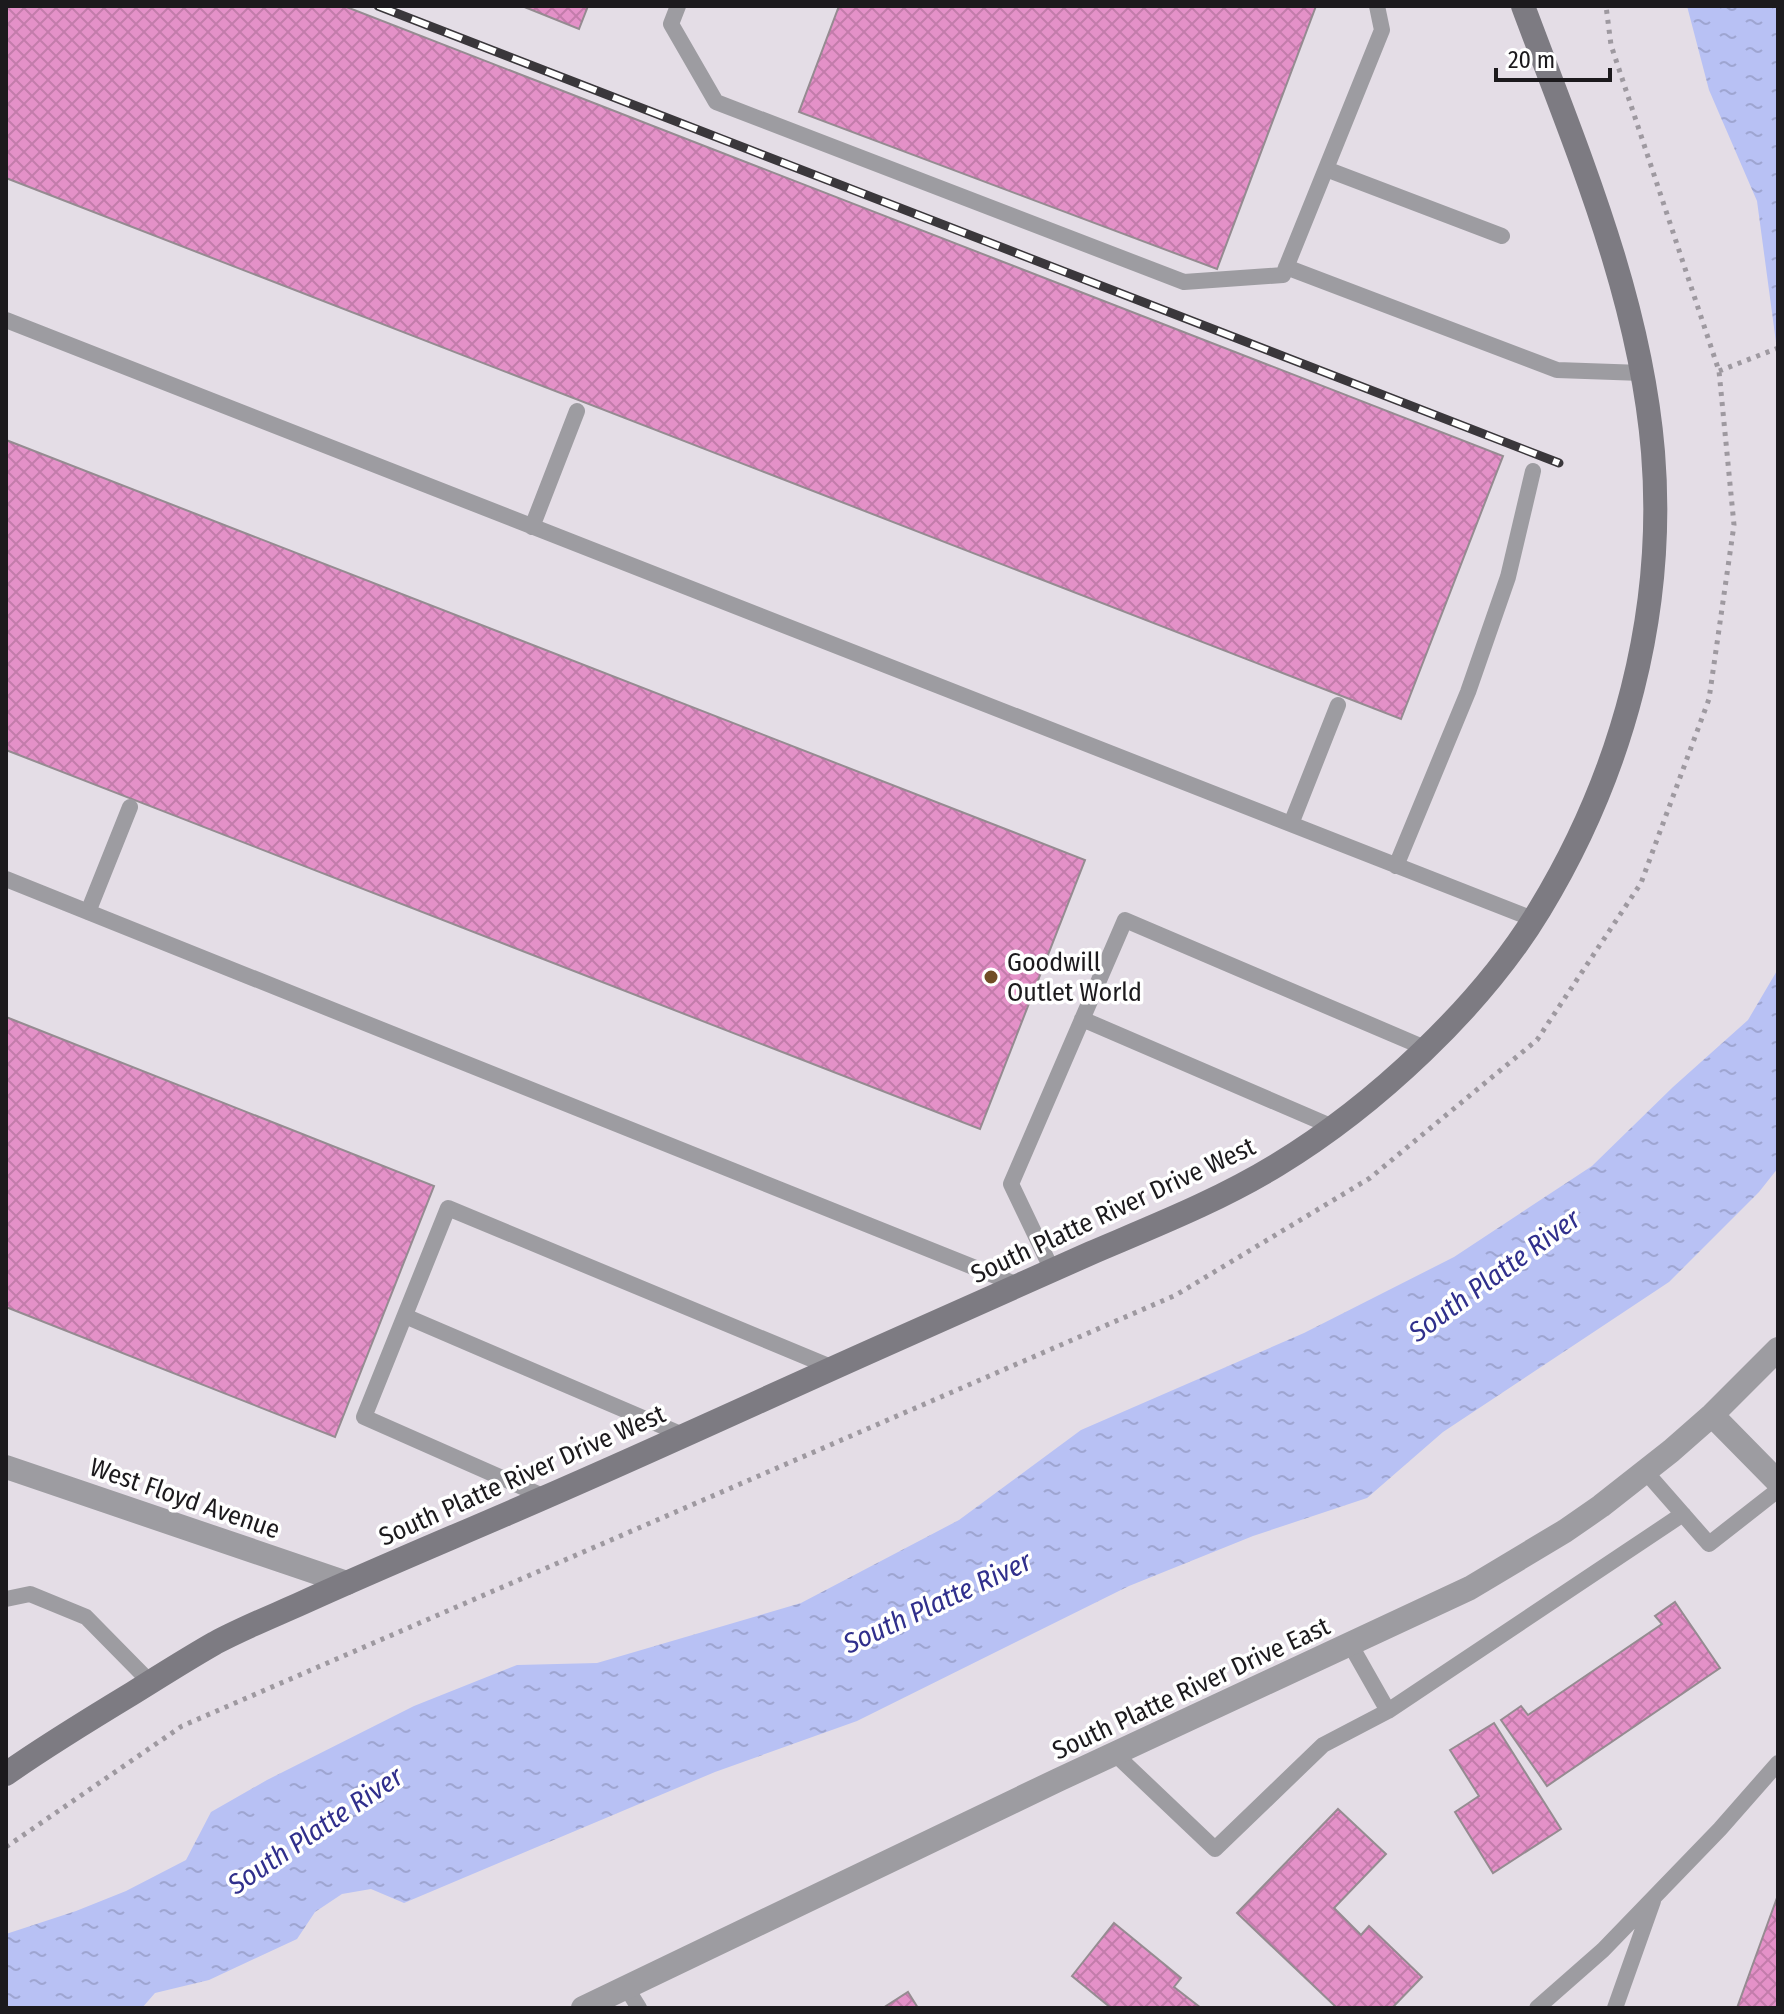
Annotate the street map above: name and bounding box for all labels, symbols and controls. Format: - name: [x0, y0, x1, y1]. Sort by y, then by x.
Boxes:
- scale bar: [1496, 32, 1610, 82]
- text: 20 m: [1508, 46, 1555, 74]
- place label: Goodwill Outlet World: [1007, 947, 1142, 1008]
- marker: Goodwill Outlet World: [982, 968, 1000, 986]
- street label: South Platte River Drive West: [966, 1131, 1261, 1290]
- water label: South Platte River: [1401, 1201, 1587, 1349]
- street label: South Platte River Drive West: [374, 1398, 671, 1553]
- street label: West Floyd Avenue: [86, 1451, 284, 1546]
- water label: South Platte River: [837, 1544, 1038, 1661]
- street label: South Platte River Drive East: [1048, 1610, 1335, 1766]
- water label: South Platte River: [221, 1759, 410, 1902]

